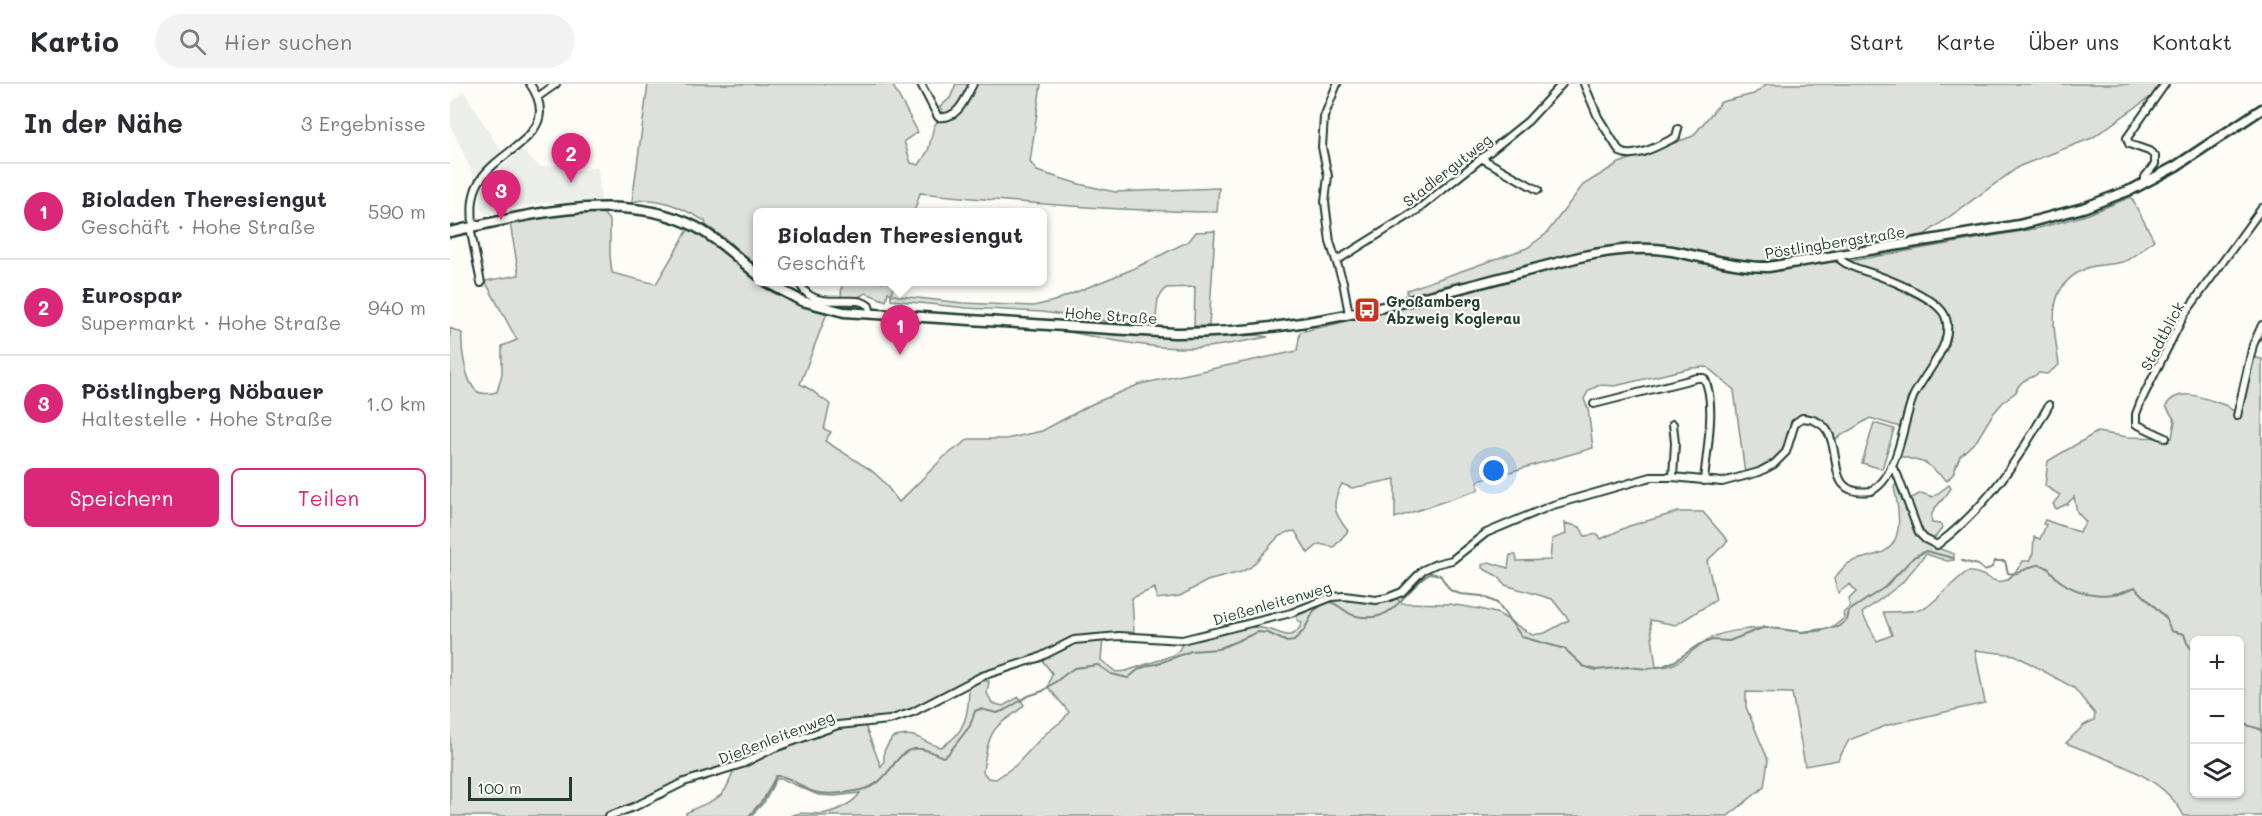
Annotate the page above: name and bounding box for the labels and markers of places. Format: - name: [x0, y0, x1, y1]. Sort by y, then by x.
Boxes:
- pin: 2: [552, 134, 590, 183]
- pin: 3: [482, 170, 520, 220]
- place label: Großamberg Abzweig Koglerau: [1386, 291, 1521, 328]
- bus stop icon: Großamberg Abzweig Koglerau: [1352, 295, 1382, 325]
- pin: 1: [880, 306, 920, 355]

